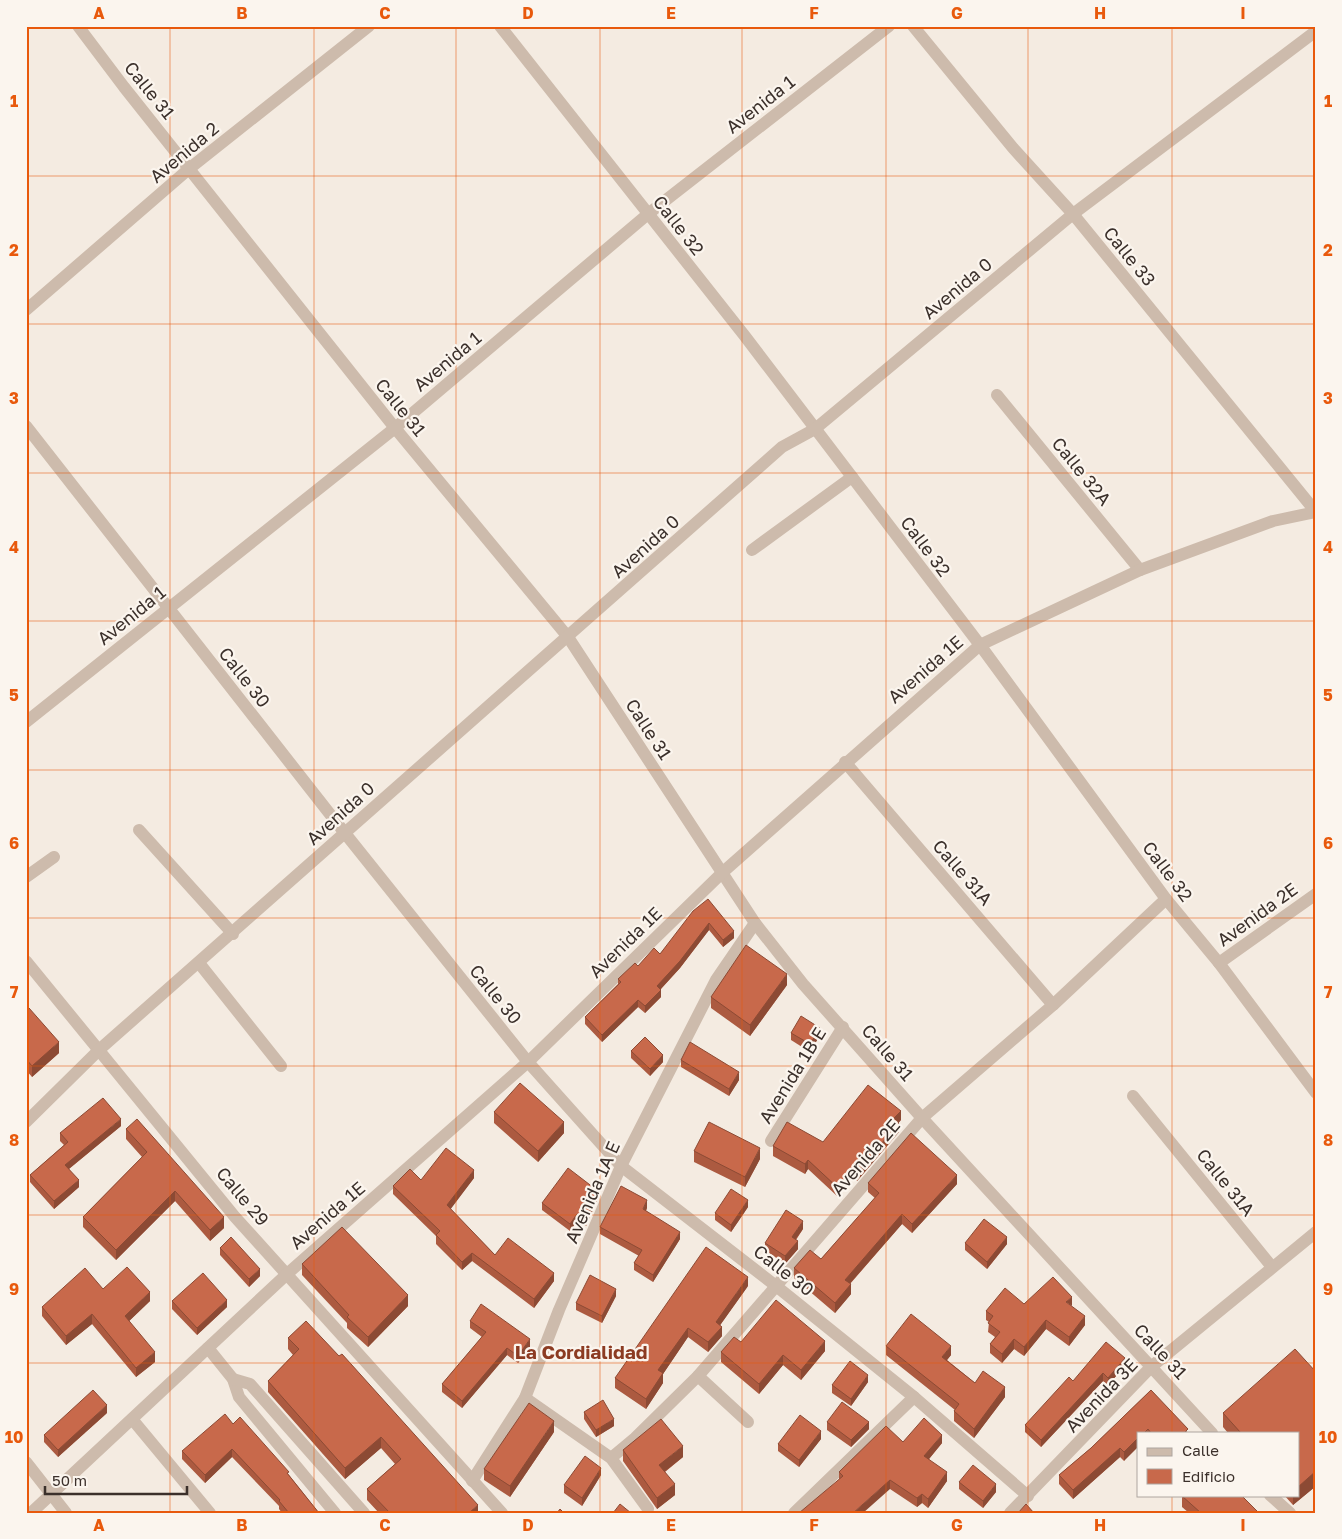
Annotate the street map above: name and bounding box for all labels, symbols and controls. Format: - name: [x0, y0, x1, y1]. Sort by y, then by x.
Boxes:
- text: A: [93, 3, 105, 23]
- text: B: [236, 3, 248, 23]
- text: C: [379, 3, 391, 23]
- text: D: [522, 3, 534, 23]
- text: E: [666, 3, 676, 23]
- text: F: [809, 3, 819, 23]
- text: G: [951, 3, 963, 23]
- text: H: [1094, 3, 1106, 23]
- text: I: [1240, 3, 1246, 23]
- street label: Calle 31: [120, 57, 180, 124]
- street label: Avenida 1: [721, 70, 799, 138]
- text: 1: [10, 91, 18, 111]
- text: 1: [1324, 91, 1332, 111]
- street label: Avenida 2: [145, 117, 223, 187]
- street label: Calle 32: [649, 191, 709, 259]
- street label: Calle 33: [1100, 222, 1160, 290]
- text: 2: [9, 240, 19, 260]
- text: 2: [1323, 240, 1333, 260]
- street label: Avenida 0: [918, 253, 996, 323]
- street label: Avenida 1: [409, 326, 485, 396]
- street label: Calle 31: [371, 374, 431, 441]
- text: 3: [9, 388, 19, 408]
- text: 3: [1323, 388, 1333, 408]
- street label: Calle 32A: [1048, 432, 1116, 510]
- street label: Avenida 0: [606, 510, 684, 582]
- street label: Calle 32: [896, 512, 956, 580]
- text: 4: [9, 537, 19, 557]
- text: 4: [1323, 537, 1333, 557]
- street label: Avenida 1: [92, 581, 170, 649]
- street label: Avenida 1E: [883, 630, 967, 708]
- street label: Calle 30: [215, 642, 275, 712]
- text: 5: [9, 685, 19, 705]
- text: 5: [1323, 685, 1333, 705]
- street label: Calle 31: [621, 695, 677, 764]
- street label: Avenida 0: [301, 777, 379, 849]
- text: 6: [9, 833, 19, 853]
- text: 6: [1323, 833, 1333, 853]
- street label: Calle 31A: [928, 835, 998, 909]
- street label: Calle 32: [1138, 837, 1198, 905]
- street label: Avenida 2E: [1212, 877, 1302, 951]
- street label: Avenida 1E: [584, 902, 666, 982]
- street label: Calle 30: [465, 960, 527, 1028]
- text: 7: [10, 982, 19, 1002]
- text: 7: [1324, 982, 1333, 1002]
- street label: Calle 31: [857, 1019, 919, 1085]
- street label: Avenida 1B E: [754, 1023, 830, 1127]
- street label: Avenida 2E: [826, 1114, 904, 1200]
- text: 8: [9, 1130, 19, 1150]
- text: 8: [1323, 1130, 1333, 1150]
- street label: Avenida 1A E: [560, 1138, 624, 1246]
- street label: Calle 31A: [1192, 1144, 1260, 1220]
- street label: Calle 29: [212, 1162, 274, 1230]
- street label: Avenida 1E: [285, 1176, 369, 1254]
- street label: Calle 30: [749, 1240, 819, 1300]
- text: 9: [9, 1279, 19, 1299]
- text: 9: [1323, 1279, 1333, 1299]
- street label: Calle 31: [1130, 1319, 1192, 1384]
- district label: La Cordialidad: [515, 1340, 647, 1363]
- street label: Avenida 3E: [1060, 1353, 1142, 1437]
- text: 10: [5, 1427, 23, 1447]
- text: 10: [1319, 1427, 1337, 1447]
- legend: [1137, 1432, 1300, 1496]
- text: Calle: [1182, 1441, 1219, 1459]
- scale bar: [45, 1464, 188, 1496]
- text: Edificio: [1182, 1467, 1235, 1485]
- text: 50 m: [52, 1471, 87, 1489]
- text: A: [93, 1515, 105, 1535]
- text: B: [236, 1515, 248, 1535]
- text: C: [379, 1515, 391, 1535]
- text: D: [522, 1515, 534, 1535]
- text: E: [666, 1515, 676, 1535]
- text: F: [809, 1515, 819, 1535]
- text: G: [951, 1515, 963, 1535]
- text: H: [1094, 1515, 1106, 1535]
- text: I: [1240, 1515, 1246, 1535]

